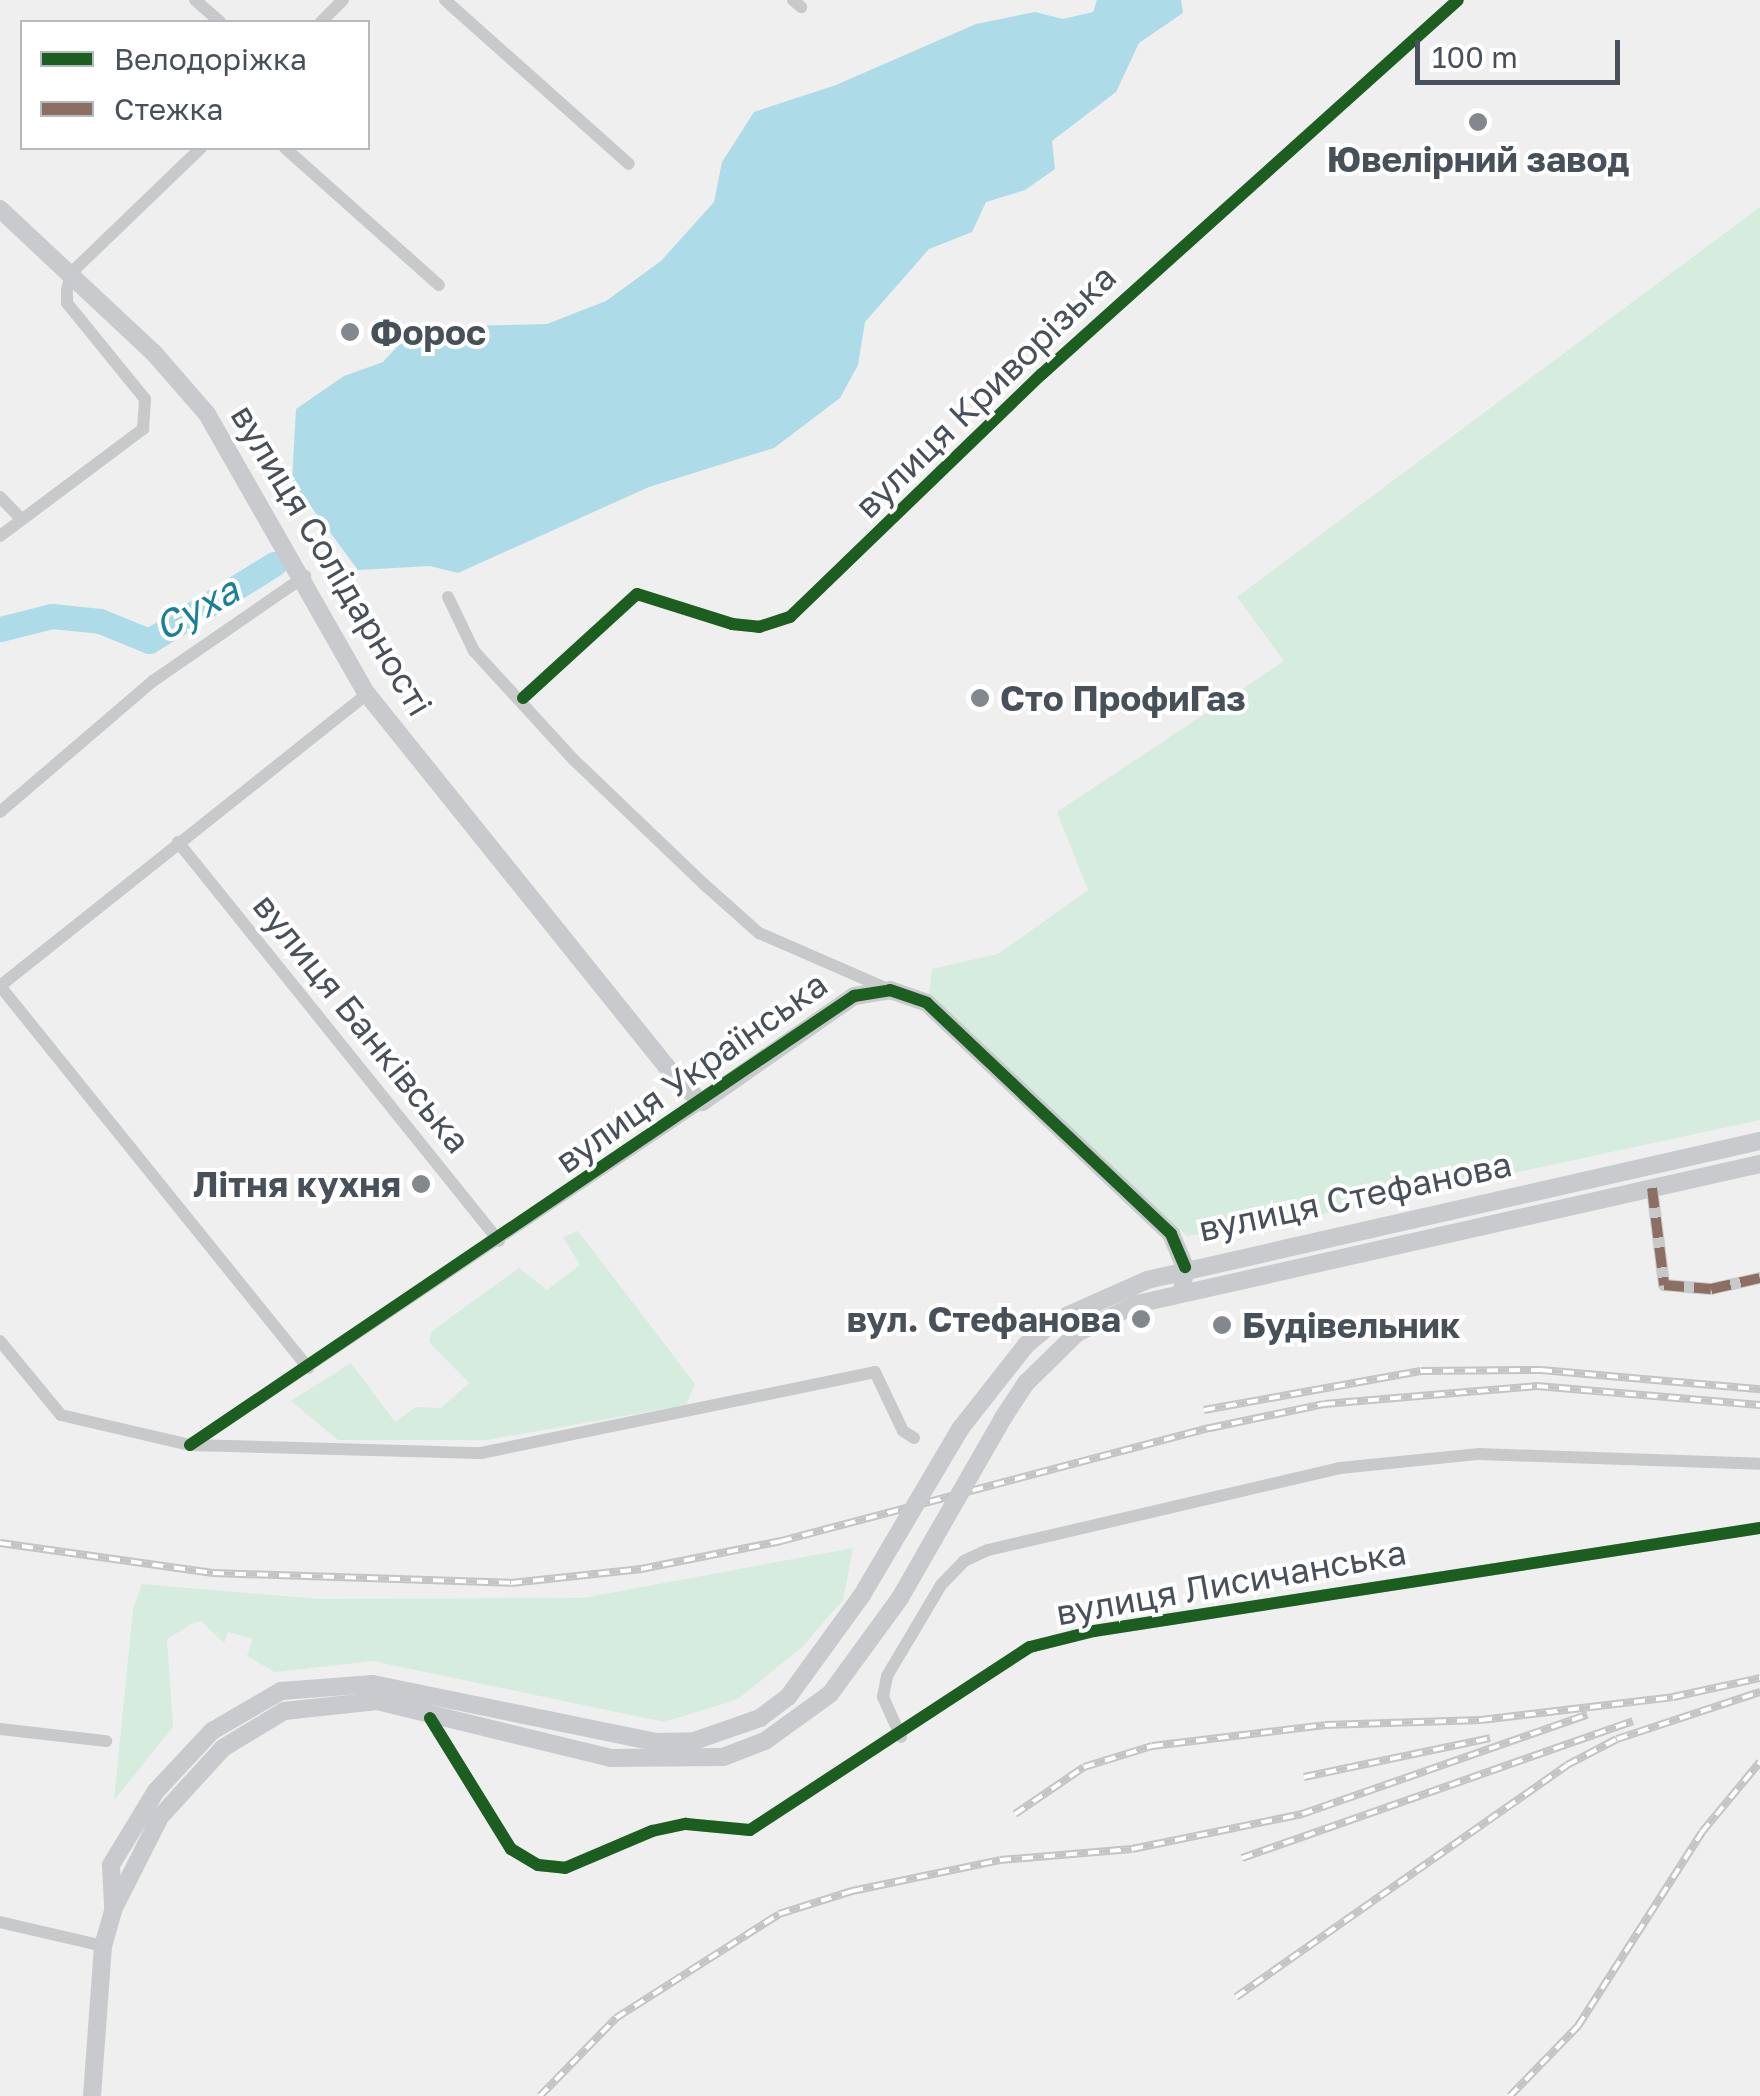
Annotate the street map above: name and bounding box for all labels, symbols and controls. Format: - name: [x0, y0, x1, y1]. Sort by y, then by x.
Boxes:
- legend: [20, 20, 370, 150]
- scale bar: [1420, 20, 1625, 82]
- text: 100 m: [1432, 39, 1518, 75]
- text: Велодоріжка: [114, 41, 307, 77]
- text: Стежка: [114, 91, 224, 127]
- marker: Ювелірний завод: [1467, 111, 1489, 133]
- place label: Ювелірний завод: [1327, 138, 1629, 180]
- street label: вулиця Криворізька: [846, 256, 1124, 526]
- place label: Форос: [370, 311, 486, 353]
- marker: Форос: [339, 321, 361, 343]
- street label: вулиця Солідарності: [222, 397, 442, 723]
- water label: Суха: [146, 566, 246, 650]
- place label: Сто ПрофиГаз: [1000, 677, 1246, 719]
- marker: Сто ПрофиГаз: [969, 687, 991, 709]
- street label: вулиця Банківська: [245, 885, 479, 1161]
- street label: вулиця Українська: [547, 963, 835, 1181]
- street label: вулиця Стефанова: [1195, 1142, 1515, 1250]
- place label: Літня кухня: [193, 1163, 401, 1205]
- marker: Літня кухня: [410, 1173, 432, 1195]
- place label: вул. Стефанова: [847, 1298, 1121, 1340]
- place label: Будівельник: [1242, 1304, 1460, 1346]
- marker: вул. Стефанова: [1130, 1308, 1152, 1330]
- marker: Будівельник: [1211, 1314, 1233, 1336]
- street label: вулиця Лисичанська: [1053, 1531, 1409, 1633]

